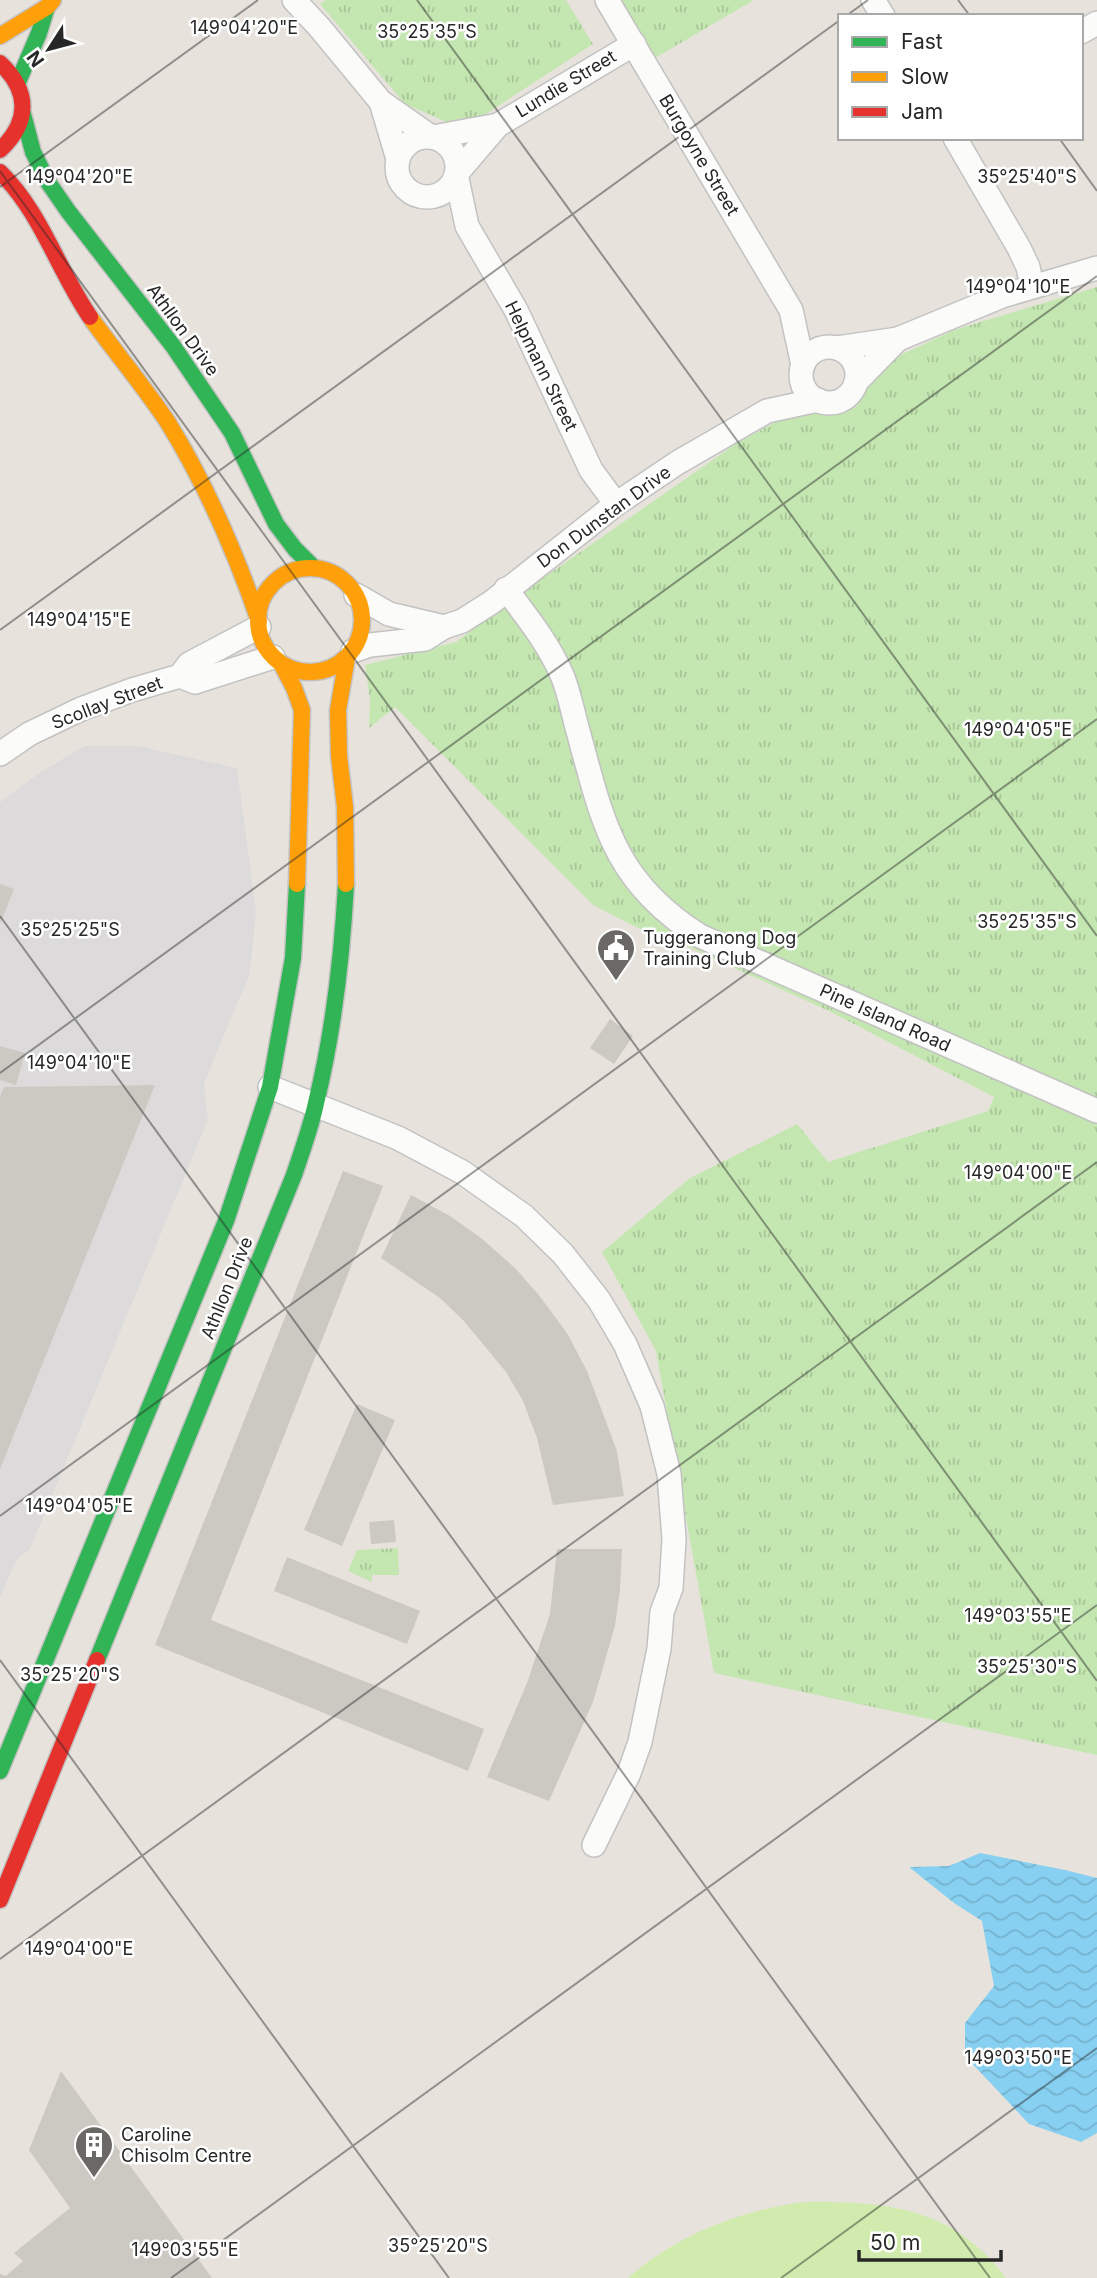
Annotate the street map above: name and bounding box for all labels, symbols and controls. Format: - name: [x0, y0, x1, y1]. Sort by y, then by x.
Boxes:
- north arrow: [14, 14, 84, 84]
- legend: [838, 14, 1083, 140]
- text: 149°04'20"E: [190, 17, 298, 38]
- text: 35°25'35"S: [377, 21, 477, 42]
- text: Fast: [901, 29, 943, 54]
- street label: Lundie Street: [512, 45, 620, 122]
- text: N: [22, 46, 49, 71]
- text: Slow: [901, 64, 949, 89]
- street label: Burgoyne Street: [655, 90, 744, 219]
- text: Jam: [901, 99, 943, 124]
- text: 149°04'20"E: [25, 166, 133, 187]
- text: 35°25'40"S: [977, 166, 1077, 187]
- text: 149°04'10"E: [966, 276, 1070, 297]
- street label: Athllon Drive: [143, 280, 224, 380]
- street label: Helpmann Street: [501, 297, 582, 434]
- street label: Don Dunstan Drive: [533, 461, 674, 572]
- text: 149°04'15"E: [27, 609, 131, 630]
- street label: Scollay Street: [48, 672, 165, 733]
- text: 149°04'05"E: [964, 719, 1072, 740]
- text: 35°25'35"S: [977, 911, 1077, 932]
- text: 35°25'25"S: [20, 919, 120, 940]
- public building icon: Tuggeranong Dog Training Club: [595, 927, 637, 982]
- place label: Tuggeranong Dog Training Club: [643, 927, 796, 969]
- street label: Pine Island Road: [817, 979, 954, 1056]
- text: 149°04'10"E: [27, 1052, 131, 1073]
- text: 149°04'00"E: [964, 1162, 1072, 1183]
- street label: Athllon Drive: [196, 1234, 257, 1342]
- text: 149°04'05"E: [25, 1495, 133, 1516]
- text: 149°03'55"E: [964, 1605, 1072, 1626]
- text: 35°25'30"S: [977, 1656, 1077, 1677]
- text: 35°25'20"S: [20, 1664, 120, 1685]
- text: 149°04'00"E: [25, 1938, 133, 1959]
- text: 149°03'50"E: [964, 2047, 1072, 2068]
- building icon: Caroline Chisolm Centre: [73, 2124, 115, 2179]
- place label: Caroline Chisolm Centre: [121, 2124, 252, 2166]
- scale bar: [859, 2218, 1001, 2262]
- text: 50 m: [870, 2230, 920, 2255]
- text: 35°25'20"S: [388, 2235, 488, 2256]
- text: 149°03'55"E: [131, 2239, 239, 2260]

